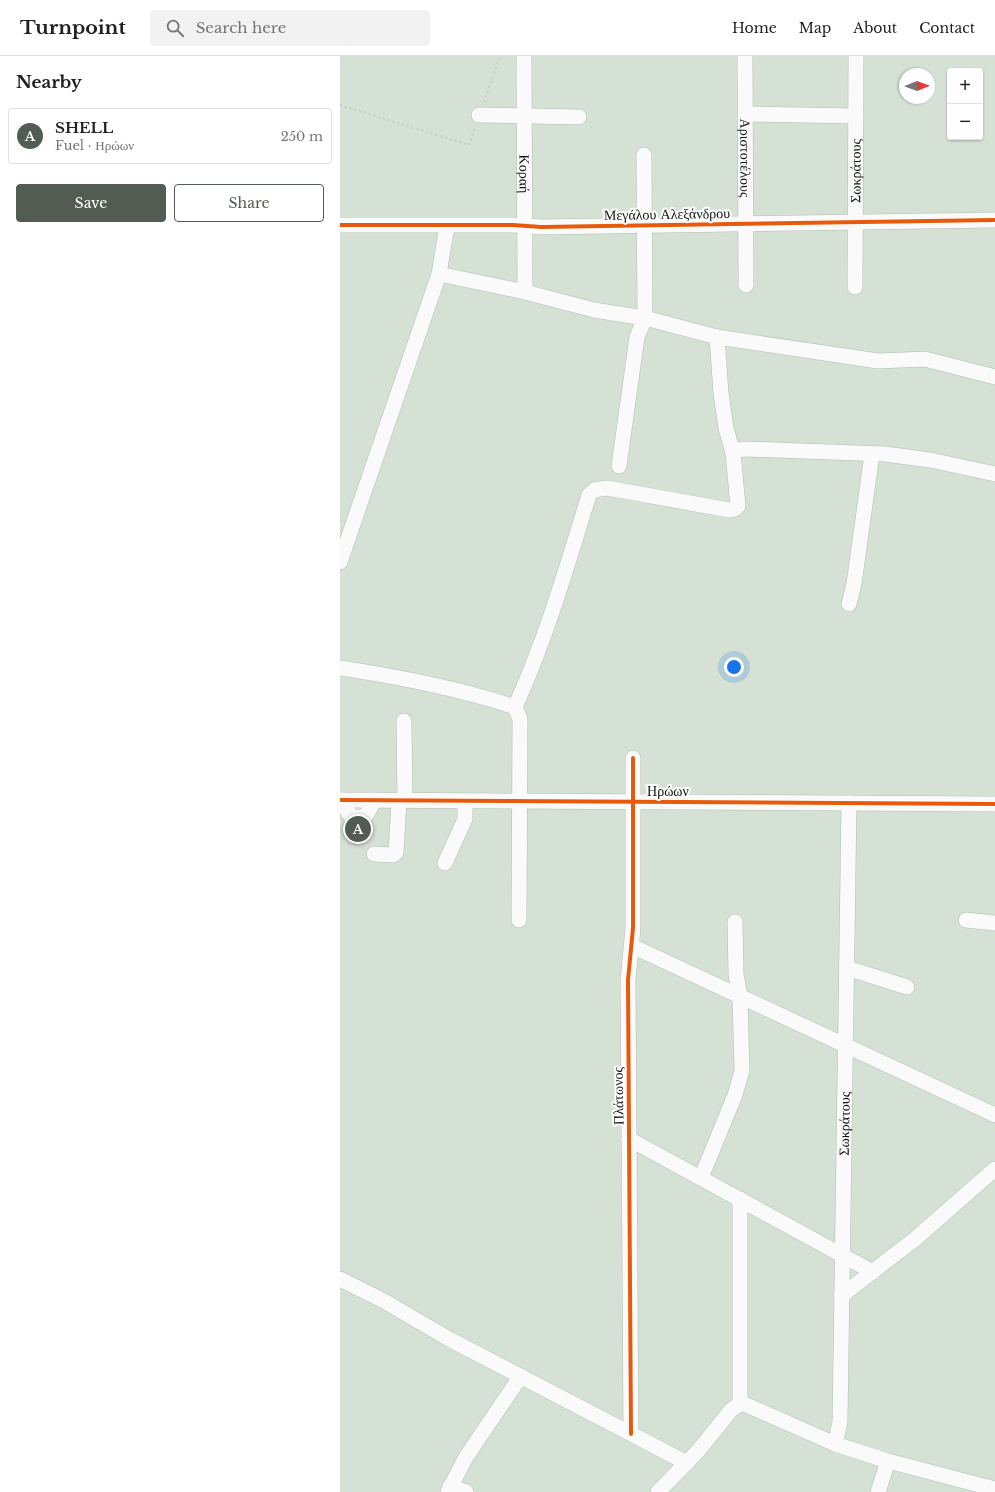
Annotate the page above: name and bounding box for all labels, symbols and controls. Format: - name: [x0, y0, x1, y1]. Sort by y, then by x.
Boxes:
- search box: [150, 10, 430, 46]
- text: Turnpoint: [20, 16, 126, 39]
- icon: search: [164, 17, 186, 39]
- text: Search here: [196, 18, 286, 37]
- text: Home: [732, 19, 777, 37]
- text: Map: [799, 19, 831, 37]
- text: About: [853, 19, 897, 37]
- text: Contact: [919, 19, 975, 37]
- north arrow: [899, 68, 935, 104]
- map controls: [947, 68, 983, 140]
- button: +: [947, 68, 983, 104]
- text: Nearby: [16, 72, 82, 93]
- button: −: [947, 104, 983, 140]
- text: SHELL: [55, 118, 113, 137]
- street label: Αριστοτέλους: [736, 119, 755, 198]
- text: A: [25, 128, 35, 145]
- text: 250 m: [281, 128, 323, 145]
- text: Fuel · Ηρώων: [55, 137, 134, 154]
- street label: Σωκράτους: [846, 139, 865, 203]
- street label: Κοραή: [515, 155, 534, 193]
- button: Save: [16, 184, 166, 222]
- button: Share: [174, 184, 324, 222]
- street label: Μεγάλου Αλεξάνδρου: [604, 204, 730, 224]
- your location: [724, 657, 744, 677]
- street label: Ηρώων: [647, 782, 689, 800]
- pin: A: [345, 814, 371, 844]
- street label: Πλάτωνος: [608, 1066, 628, 1125]
- street label: Σωκράτους: [835, 1091, 854, 1156]

